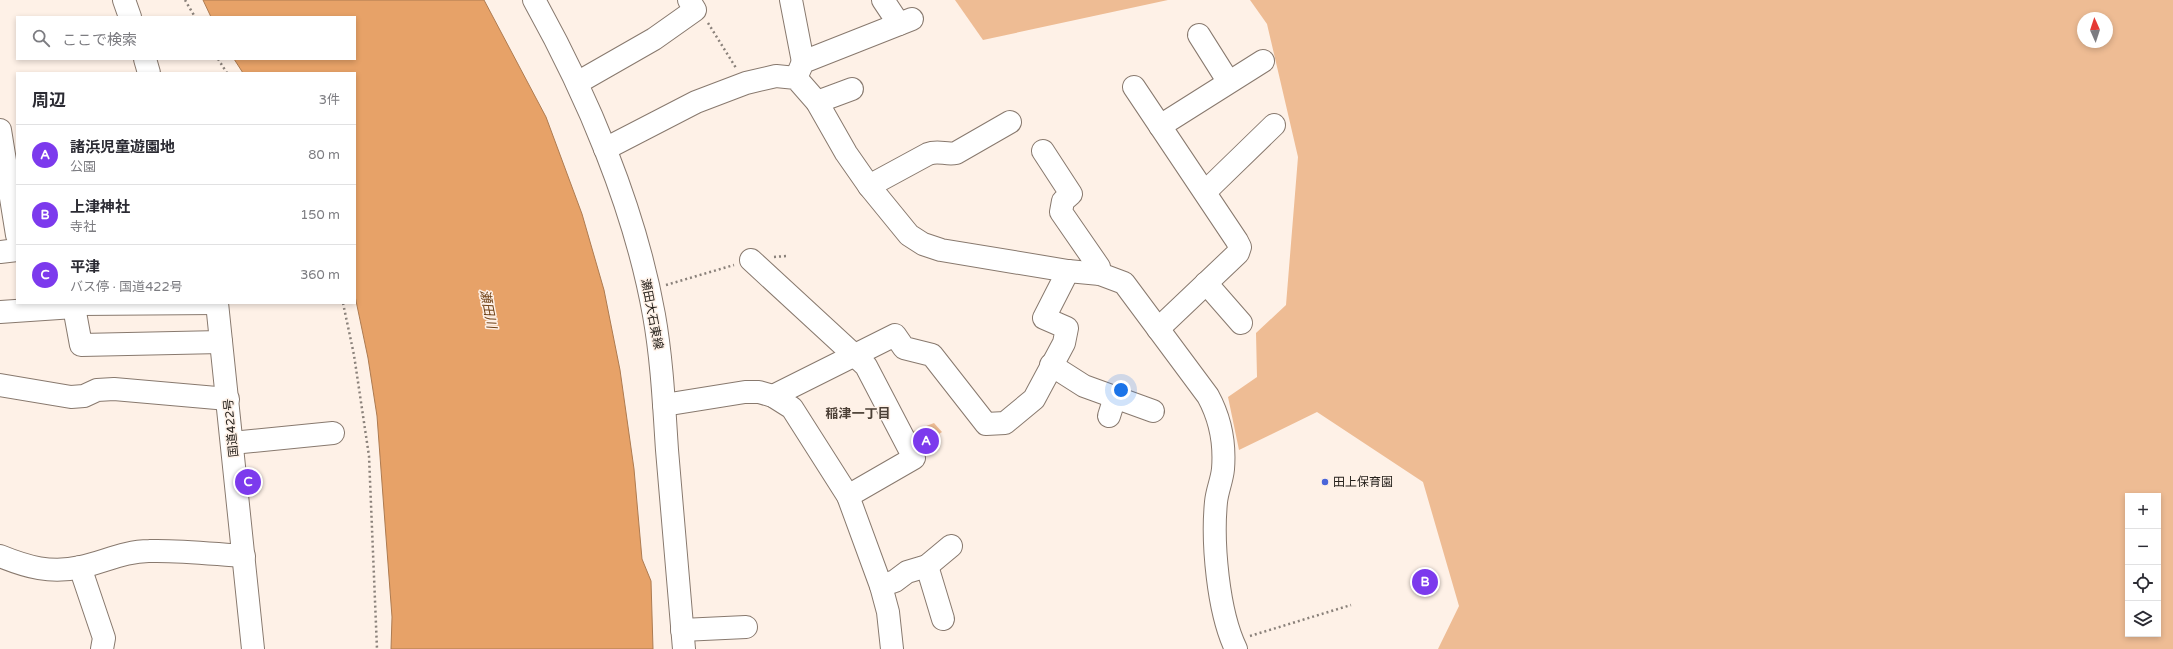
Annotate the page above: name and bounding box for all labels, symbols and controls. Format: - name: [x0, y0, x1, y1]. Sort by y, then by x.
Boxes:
- north arrow: [2077, 12, 2113, 48]
- search box: [16, 16, 356, 60]
- icon: search: [30, 27, 52, 49]
- text: ここで検索: [62, 31, 137, 49]
- text: 周辺: [32, 90, 66, 111]
- text: 3件: [319, 92, 340, 108]
- text: 諸浜児童遊園地: [70, 138, 175, 156]
- text: A: [40, 147, 50, 163]
- text: 80 m: [308, 147, 340, 163]
- text: 公園: [70, 159, 96, 175]
- text: 上津神社: [70, 198, 130, 216]
- text: B: [40, 207, 50, 223]
- text: 150 m: [300, 207, 340, 223]
- text: 寺社: [70, 219, 96, 235]
- text: 平津: [70, 258, 100, 276]
- text: C: [40, 267, 50, 283]
- text: 360 m: [300, 267, 340, 283]
- street label: 瀬田大石東線: [638, 277, 666, 351]
- text: バス停 · 国道422号: [70, 279, 183, 295]
- water label: 瀬田川: [476, 288, 500, 332]
- your location: [1111, 380, 1131, 400]
- street label: 国道422号: [221, 398, 241, 458]
- district label: 稲津一丁目: [825, 406, 891, 422]
- pin: A: [913, 426, 939, 456]
- pin: C: [235, 467, 261, 497]
- place label: 田上保育園: [1333, 475, 1393, 489]
- marker: 田上保育園: [1320, 477, 1330, 487]
- map controls: [2125, 493, 2161, 637]
- button: +: [2125, 493, 2161, 529]
- button: −: [2125, 529, 2161, 565]
- button: locate: [2125, 565, 2161, 601]
- pin: B: [1412, 567, 1438, 597]
- button: layers: [2125, 601, 2161, 637]

